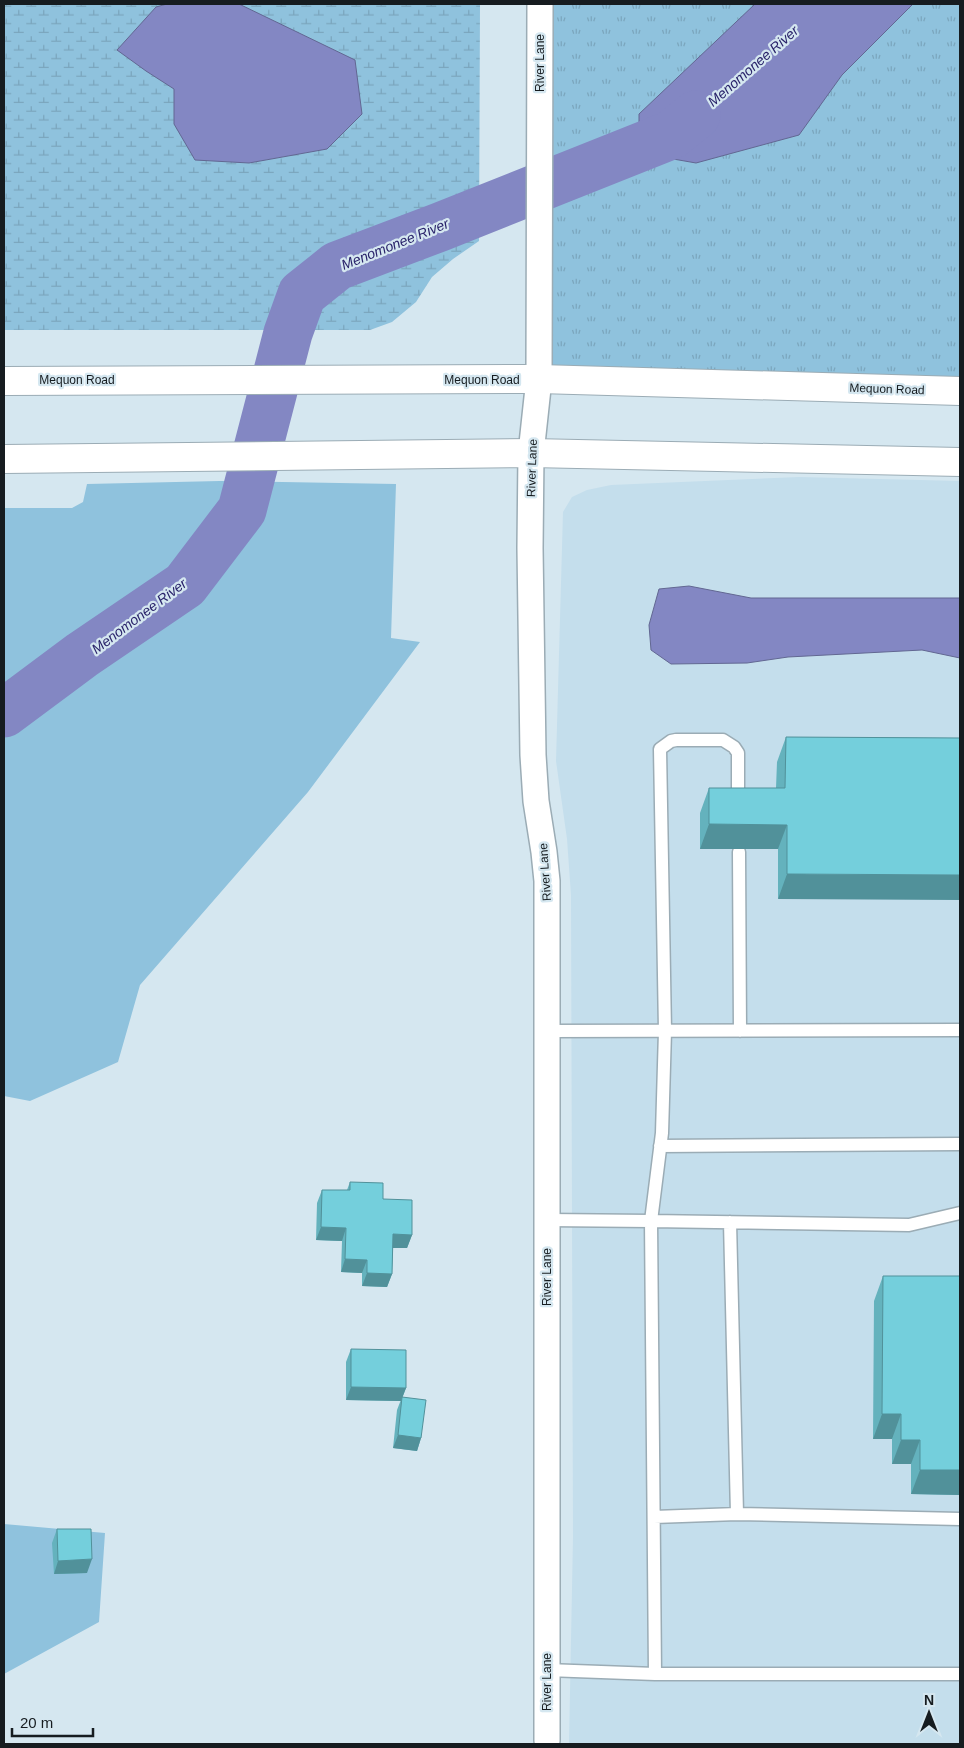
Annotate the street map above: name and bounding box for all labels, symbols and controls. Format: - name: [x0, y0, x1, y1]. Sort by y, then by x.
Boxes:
- water label: Menomonee River: [705, 22, 802, 110]
- street label: River Lane: [533, 34, 547, 92]
- water label: Menomonee River: [339, 215, 452, 273]
- street label: Mequon Road: [39, 373, 115, 387]
- street label: Mequon Road: [444, 373, 520, 387]
- street label: Mequon Road: [849, 381, 925, 397]
- street label: River Lane: [524, 438, 540, 497]
- water label: Menomonee River: [89, 574, 191, 657]
- street label: River Lane: [536, 842, 554, 901]
- street label: River Lane: [540, 1248, 554, 1306]
- street label: River Lane: [540, 1653, 554, 1711]
- north arrow: [904, 1688, 954, 1738]
- text: N: [924, 1692, 934, 1708]
- scale bar: [12, 1706, 94, 1738]
- text: 20 m: [20, 1714, 53, 1731]

